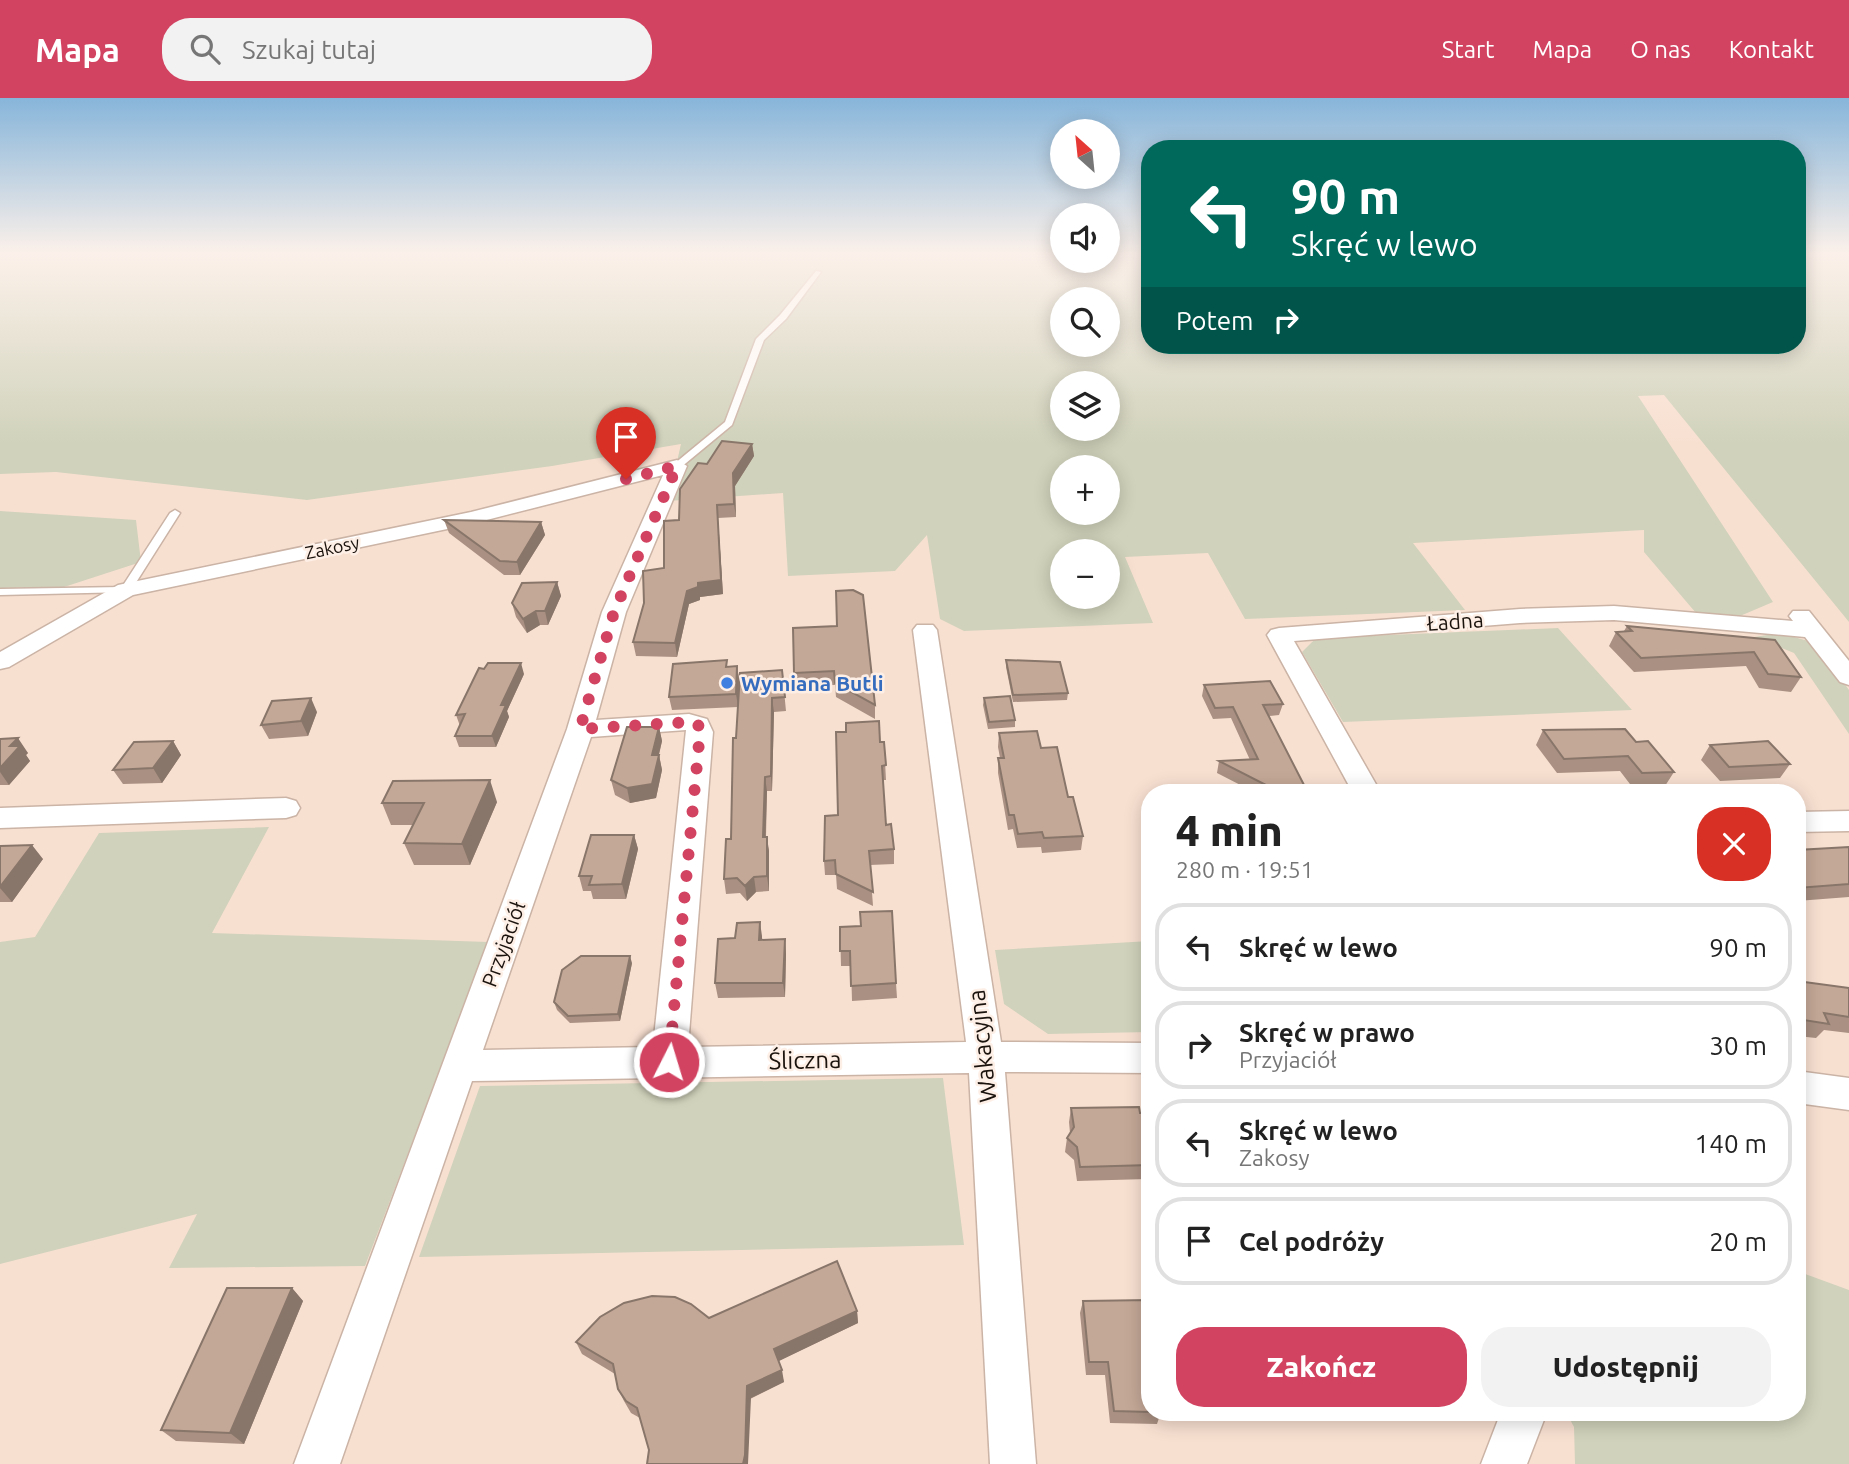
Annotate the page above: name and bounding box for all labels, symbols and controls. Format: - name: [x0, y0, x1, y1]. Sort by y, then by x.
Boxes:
- search box: [162, 18, 652, 81]
- icon: search: [186, 30, 224, 68]
- text: Mapa: [35, 31, 120, 68]
- text: Szukaj tutaj: [242, 35, 376, 64]
- text: Start: [1442, 36, 1495, 63]
- text: Mapa: [1533, 36, 1592, 63]
- text: O nas: [1630, 36, 1691, 63]
- text: Kontakt: [1729, 36, 1814, 63]
- north arrow: [1050, 119, 1120, 189]
- map controls: [1050, 119, 1120, 609]
- icon: left: [1176, 168, 1267, 259]
- text: 90 m: [1291, 168, 1400, 223]
- button: sound: [1050, 203, 1120, 273]
- text: Skręć w lewo: [1291, 226, 1478, 262]
- button: search: [1050, 287, 1120, 357]
- icon: right: [1267, 301, 1305, 339]
- text: Potem: [1176, 306, 1253, 335]
- button: layers: [1050, 371, 1120, 441]
- pin: [596, 407, 656, 479]
- icon: arrive: [607, 418, 645, 456]
- button: +: [1050, 455, 1120, 525]
- street label: Zakosy: [303, 531, 361, 563]
- button: −: [1050, 539, 1120, 609]
- street label: Ładna: [1426, 607, 1484, 635]
- place label: Wymiana Butli: [741, 671, 884, 695]
- marker: Wymiana Butli: [719, 675, 735, 691]
- text: 4 min: [1176, 807, 1283, 854]
- button: close: [1697, 807, 1771, 881]
- text: 280 m · 19:51: [1176, 857, 1314, 882]
- street label: Przyjaciół: [476, 898, 530, 990]
- icon: left: [1180, 928, 1218, 966]
- text: Skręć w lewo: [1239, 933, 1398, 962]
- text: 90 m: [1709, 933, 1767, 962]
- street label: Wakacyjna: [963, 988, 1001, 1104]
- text: Skręć w prawo: [1239, 1018, 1415, 1047]
- position arrow: [632, 1025, 706, 1099]
- icon: right: [1180, 1026, 1218, 1064]
- text: 30 m: [1709, 1031, 1767, 1060]
- street label: Śliczna: [768, 1045, 842, 1074]
- text: Przyjaciół: [1239, 1047, 1337, 1072]
- text: Skręć w lewo: [1239, 1116, 1398, 1145]
- icon: left: [1180, 1124, 1218, 1162]
- text: 140 m: [1695, 1129, 1767, 1158]
- text: Zakosy: [1239, 1145, 1310, 1170]
- icon: arrive: [1180, 1222, 1218, 1260]
- text: Cel podróży: [1239, 1227, 1384, 1256]
- text: 20 m: [1709, 1227, 1767, 1256]
- button: Zakończ: [1176, 1327, 1467, 1407]
- button: Udostępnij: [1481, 1327, 1771, 1407]

